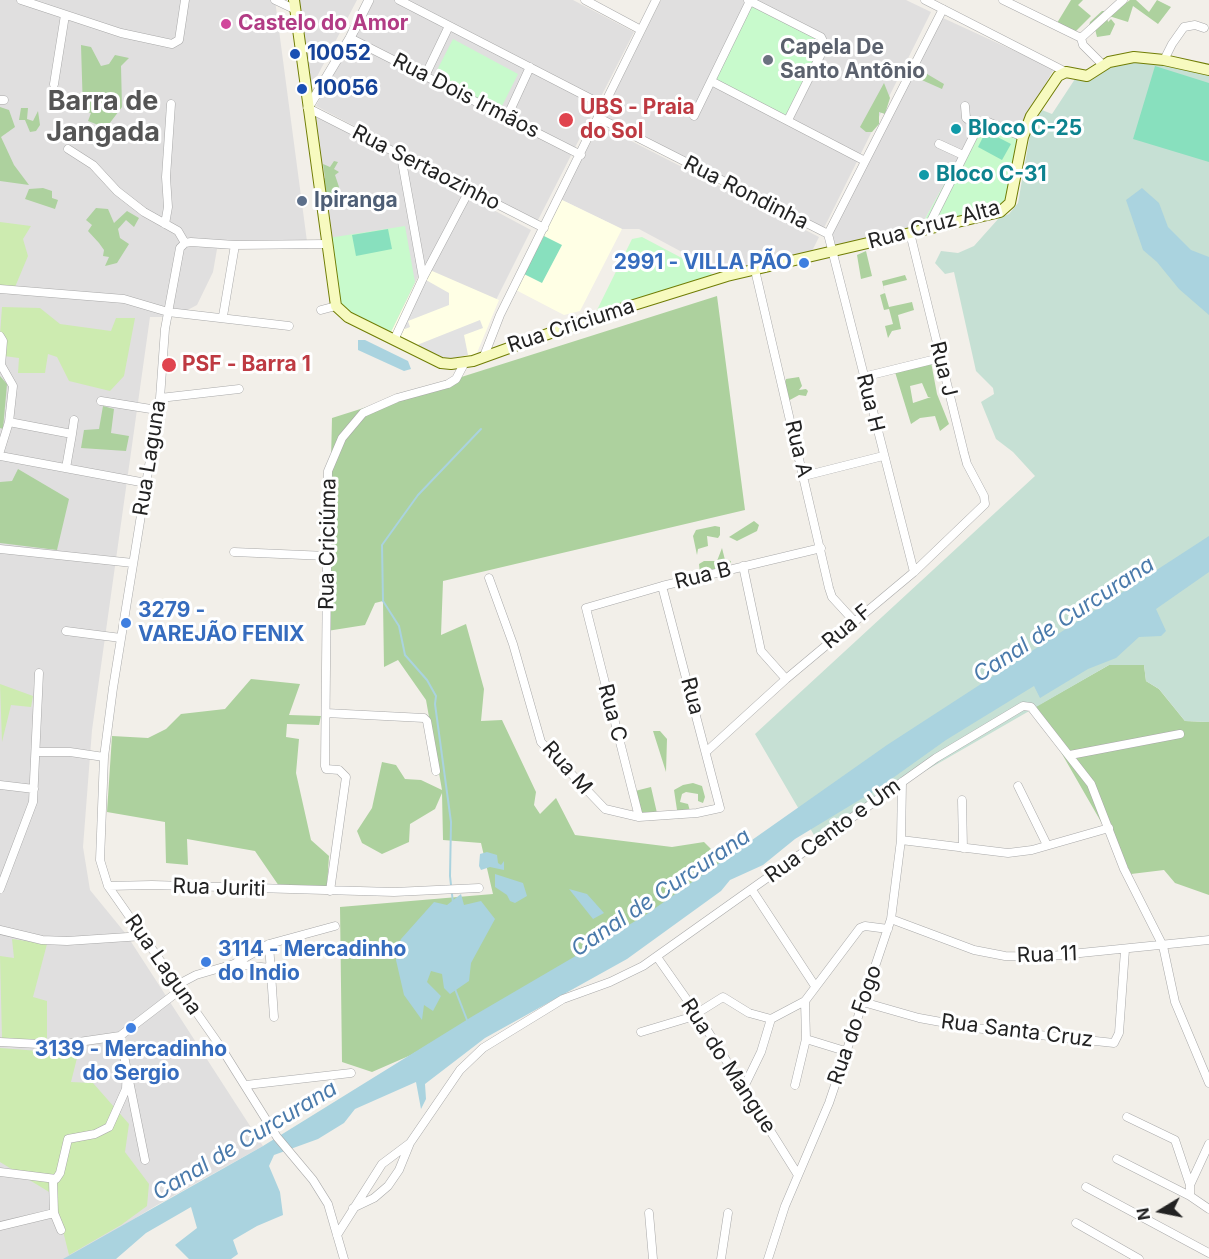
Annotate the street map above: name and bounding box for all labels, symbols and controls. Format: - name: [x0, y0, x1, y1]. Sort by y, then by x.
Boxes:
- place label: Castelo do Amor: [238, 11, 408, 37]
- marker: Castelo do Amor: [219, 17, 233, 31]
- place label: Capela De Santo Antônio: [780, 35, 925, 85]
- place label: 10052: [307, 41, 371, 67]
- marker: 10052: [288, 47, 302, 61]
- street label: Rua Dois Irmãos: [388, 48, 544, 144]
- marker: Capela De Santo Antônio: [761, 53, 775, 67]
- place label: 10056: [314, 76, 378, 102]
- marker: 10056: [295, 82, 309, 96]
- district label: Barra de Jangada: [46, 86, 160, 149]
- place label: UBS - Praia do Sol: [580, 95, 695, 145]
- marker: UBS - Praia do Sol: [557, 111, 575, 129]
- place label: Bloco C-25: [968, 116, 1082, 142]
- street label: Rua Sertaozinho: [348, 120, 504, 216]
- marker: Bloco C-25: [949, 122, 963, 136]
- street label: Rua Rondinha: [680, 151, 812, 235]
- place label: Bloco C-31: [936, 162, 1047, 188]
- marker: Bloco C-31: [917, 168, 931, 182]
- place label: Ipiranga: [314, 188, 398, 214]
- marker: Ipiranga: [295, 194, 309, 208]
- street label: Rua Cruz Alta: [865, 195, 1003, 255]
- place label: 2991 - VILLA PÃO: [614, 250, 792, 276]
- marker: 2991 - VILLA PÃO: [797, 256, 811, 270]
- street label: Rua Criciuma: [504, 294, 638, 358]
- street label: Rua J: [924, 339, 962, 399]
- place label: PSF - Barra 1: [182, 352, 311, 378]
- marker: PSF - Barra 1: [160, 356, 178, 374]
- street label: Rua H: [851, 371, 889, 435]
- street label: Rua Laguna: [128, 398, 172, 518]
- street label: Rua A: [779, 418, 817, 480]
- street label: Rua Criciúma: [314, 478, 342, 610]
- water label: Canal de Curcurana: [969, 552, 1159, 688]
- street label: Rua B: [672, 557, 734, 595]
- place label: 3279 - VAREJÃO FENIX: [138, 598, 305, 648]
- street label: Rua F: [817, 599, 877, 655]
- marker: 3279 - VAREJÃO FENIX: [119, 616, 133, 630]
- street label: Rua: [675, 675, 709, 717]
- street label: Rua C: [592, 681, 632, 745]
- street label: Rua M: [537, 736, 597, 800]
- street label: Rua Cento e Um: [760, 774, 906, 888]
- water label: Canal de Curcurana: [566, 823, 756, 963]
- street label: Rua Juriti: [172, 874, 266, 902]
- street label: Rua Laguna: [119, 910, 207, 1020]
- place label: 3114 - Mercadinho do Indio: [218, 937, 406, 987]
- street label: Rua 11: [1016, 941, 1078, 969]
- marker: 3114 - Mercadinho do Indio: [199, 955, 213, 969]
- street label: Rua do Fogo: [823, 962, 887, 1088]
- street label: Rua do Mangue: [675, 994, 781, 1138]
- street label: Rua Santa Cruz: [939, 1009, 1095, 1053]
- marker: 3139 - Mercadinho do Sergio: [124, 1021, 138, 1035]
- place label: 3139 - Mercadinho do Sergio: [35, 1037, 227, 1087]
- water label: Canal de Curcurana: [148, 1075, 342, 1207]
- north arrow: [1131, 1181, 1191, 1241]
- text: N: [1132, 1206, 1154, 1222]

